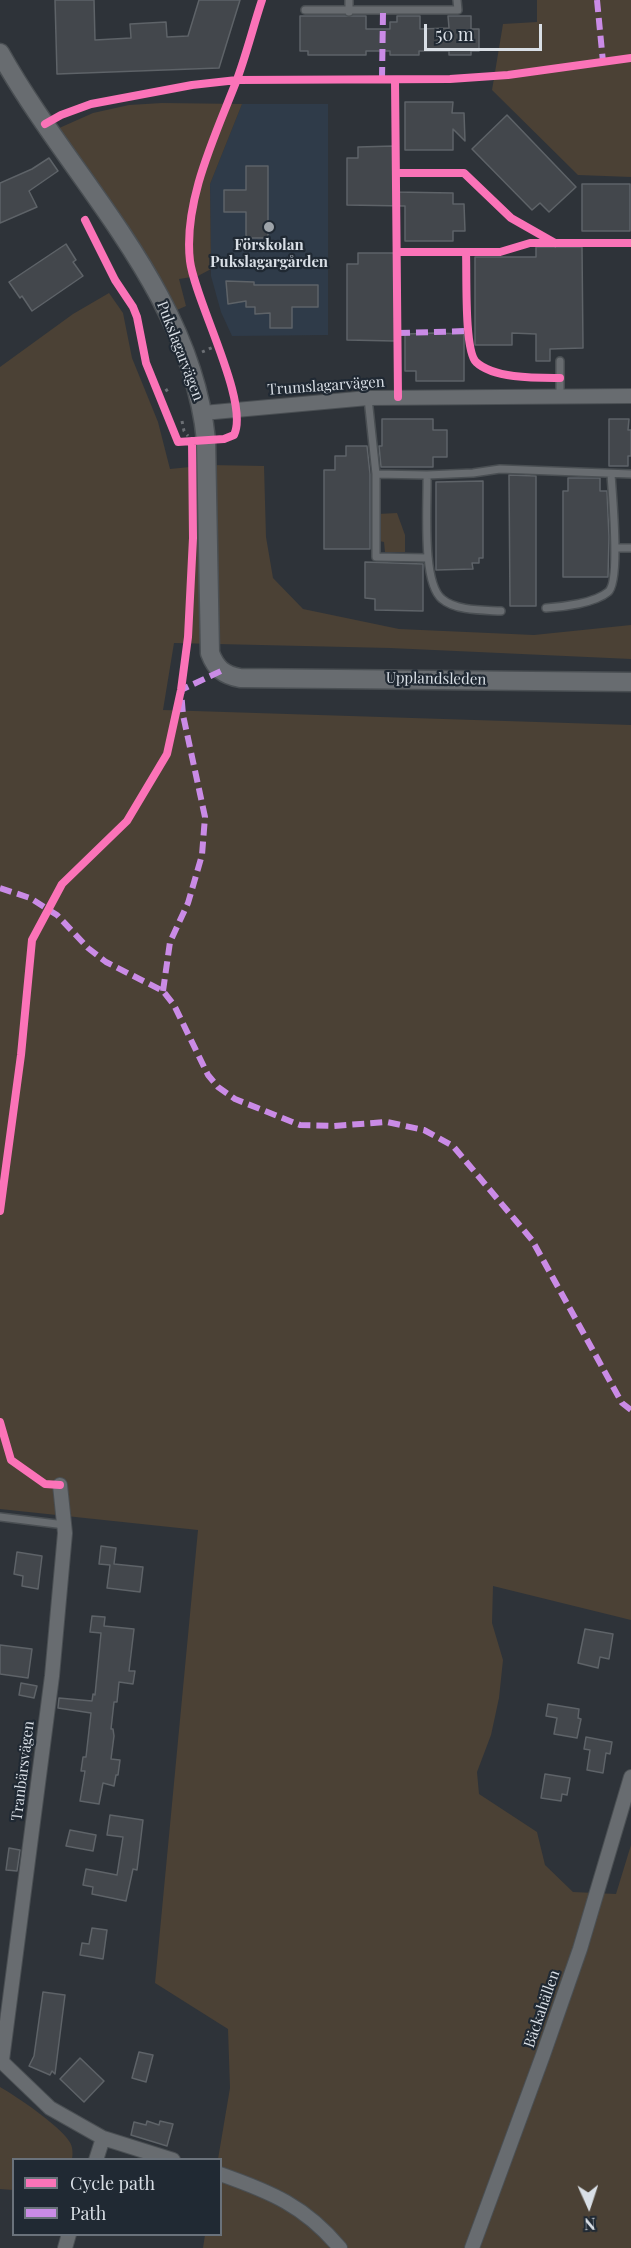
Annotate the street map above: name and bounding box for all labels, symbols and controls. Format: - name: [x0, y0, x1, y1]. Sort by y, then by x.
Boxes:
- scale bar: [427, 12, 546, 50]
- text: 50 m: [435, 22, 474, 46]
- marker: Förskolan Pukslagargården: [262, 220, 276, 234]
- place label: Förskolan Pukslagargården: [210, 236, 328, 271]
- street label: Pukslagarvägen: [153, 299, 207, 403]
- street label: Trumslagarvägen: [267, 373, 385, 399]
- street label: Upplandsleden: [386, 669, 486, 689]
- street label: Tranbärsvägen: [8, 1720, 38, 1822]
- street label: Bäckahällen: [520, 1968, 564, 2050]
- legend: [12, 2158, 222, 2236]
- text: Cycle path: [70, 2171, 155, 2195]
- north arrow: [559, 2176, 619, 2236]
- text: Path: [70, 2201, 106, 2225]
- text: N: [584, 2214, 596, 2235]

